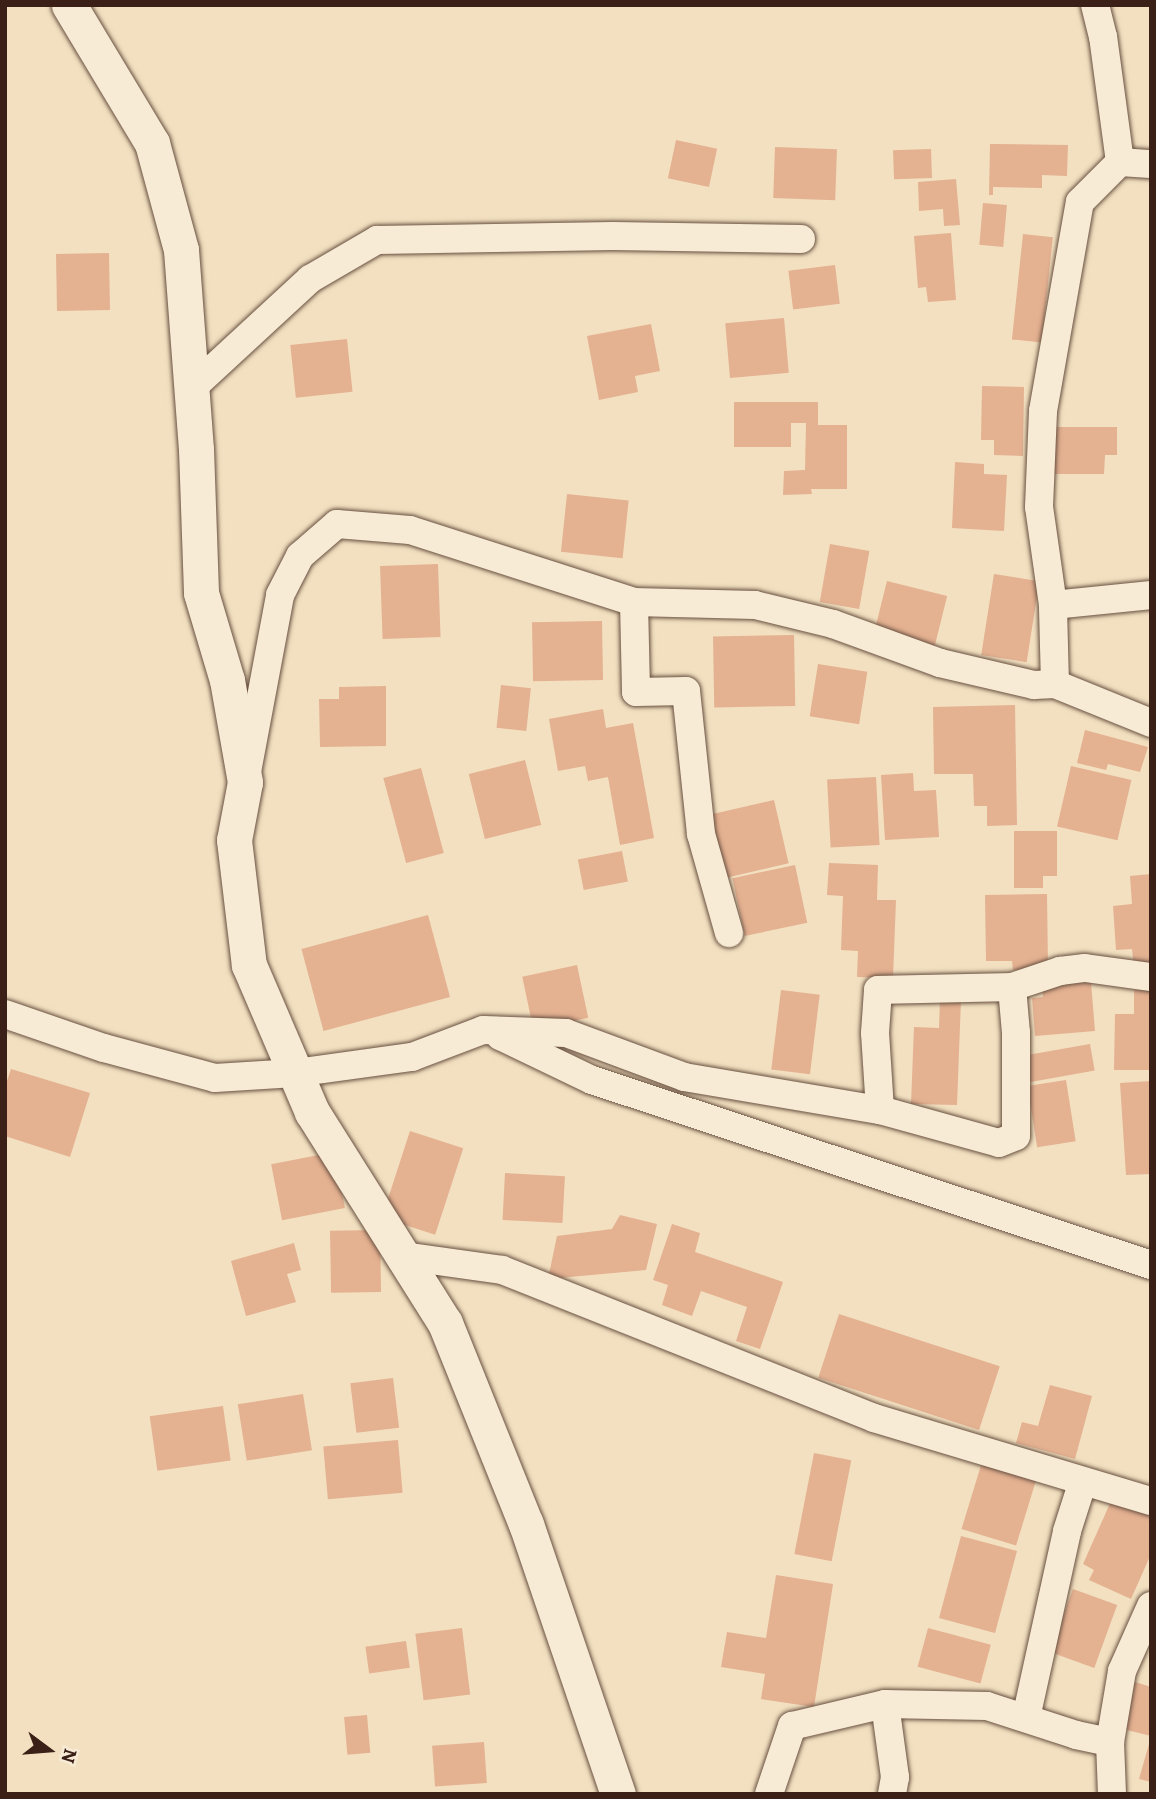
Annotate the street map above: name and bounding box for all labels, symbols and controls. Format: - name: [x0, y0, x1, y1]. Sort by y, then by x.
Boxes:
- north arrow: [14, 1715, 84, 1785]
- text: N: [55, 1746, 84, 1766]

